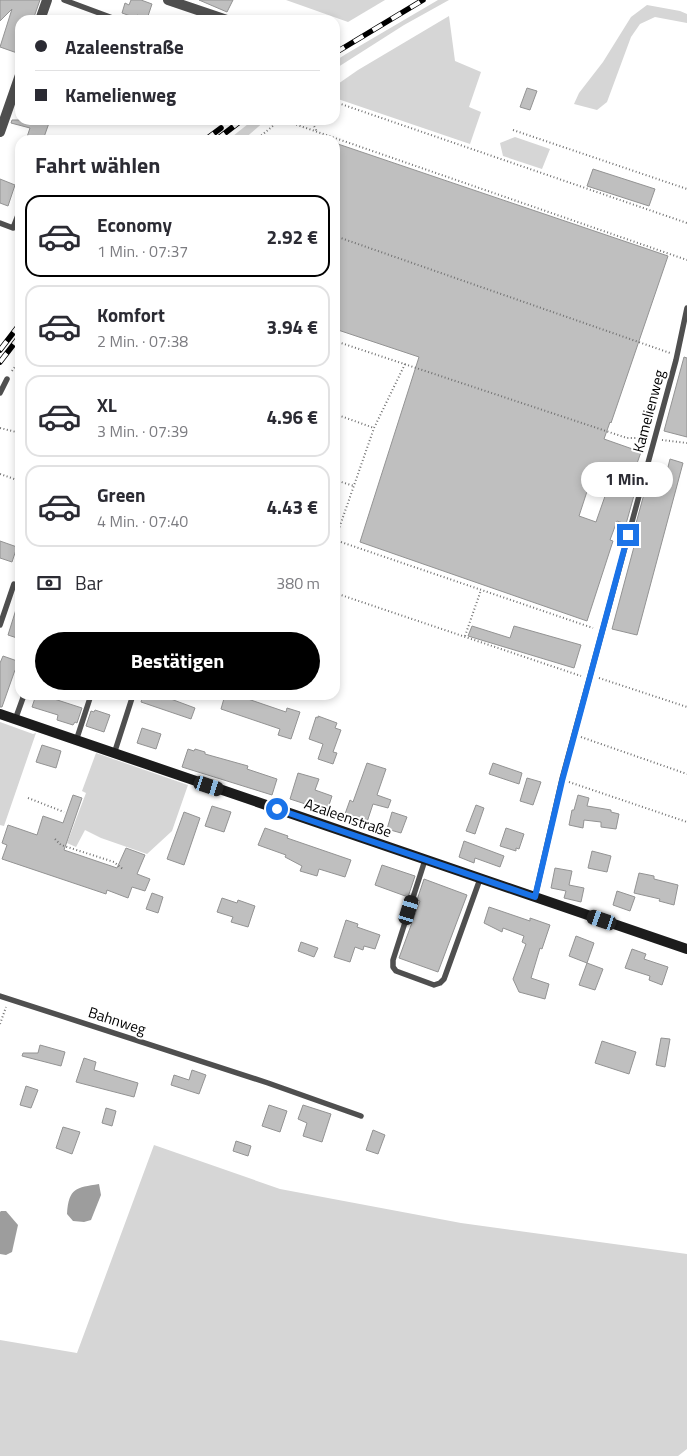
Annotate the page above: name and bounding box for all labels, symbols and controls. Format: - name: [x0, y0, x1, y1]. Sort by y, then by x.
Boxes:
- text: Azaleenstraße: [65, 32, 184, 61]
- text: Kamelienweg: [65, 80, 176, 109]
- text: Fahrt wählen: [35, 148, 160, 182]
- text: Economy: [97, 210, 172, 239]
- icon: car: [37, 214, 82, 259]
- text: 2.92 €: [266, 222, 318, 251]
- text: 1 Min. · 07:37: [97, 239, 188, 263]
- text: Komfort: [97, 300, 165, 329]
- icon: car: [37, 304, 82, 349]
- text: 3.94 €: [266, 312, 318, 341]
- text: 2 Min. · 07:38: [97, 329, 188, 353]
- street label: Kamelienweg: [626, 367, 671, 455]
- text: XL: [97, 390, 117, 419]
- icon: car: [37, 394, 82, 439]
- text: 4.96 €: [266, 402, 318, 431]
- text: 3 Min. · 07:39: [97, 419, 188, 443]
- callout: 1 Min.: [582, 462, 674, 498]
- text: 1 Min.: [605, 467, 649, 491]
- text: Green: [97, 480, 146, 509]
- icon: car: [37, 484, 82, 529]
- text: 4.43 €: [266, 492, 318, 521]
- text: 4 Min. · 07:40: [97, 509, 188, 533]
- route end: [617, 524, 639, 546]
- text: Bar: [75, 568, 103, 597]
- icon: cash: [35, 569, 63, 597]
- text: 380 m: [276, 571, 320, 595]
- button: Bestätigen: [35, 632, 320, 690]
- car: [192, 774, 225, 798]
- street label: Azaleenstraße: [301, 792, 395, 843]
- route start: [266, 798, 288, 820]
- car: [397, 893, 420, 927]
- car: [585, 908, 618, 932]
- street label: Bahnweg: [85, 1000, 149, 1041]

